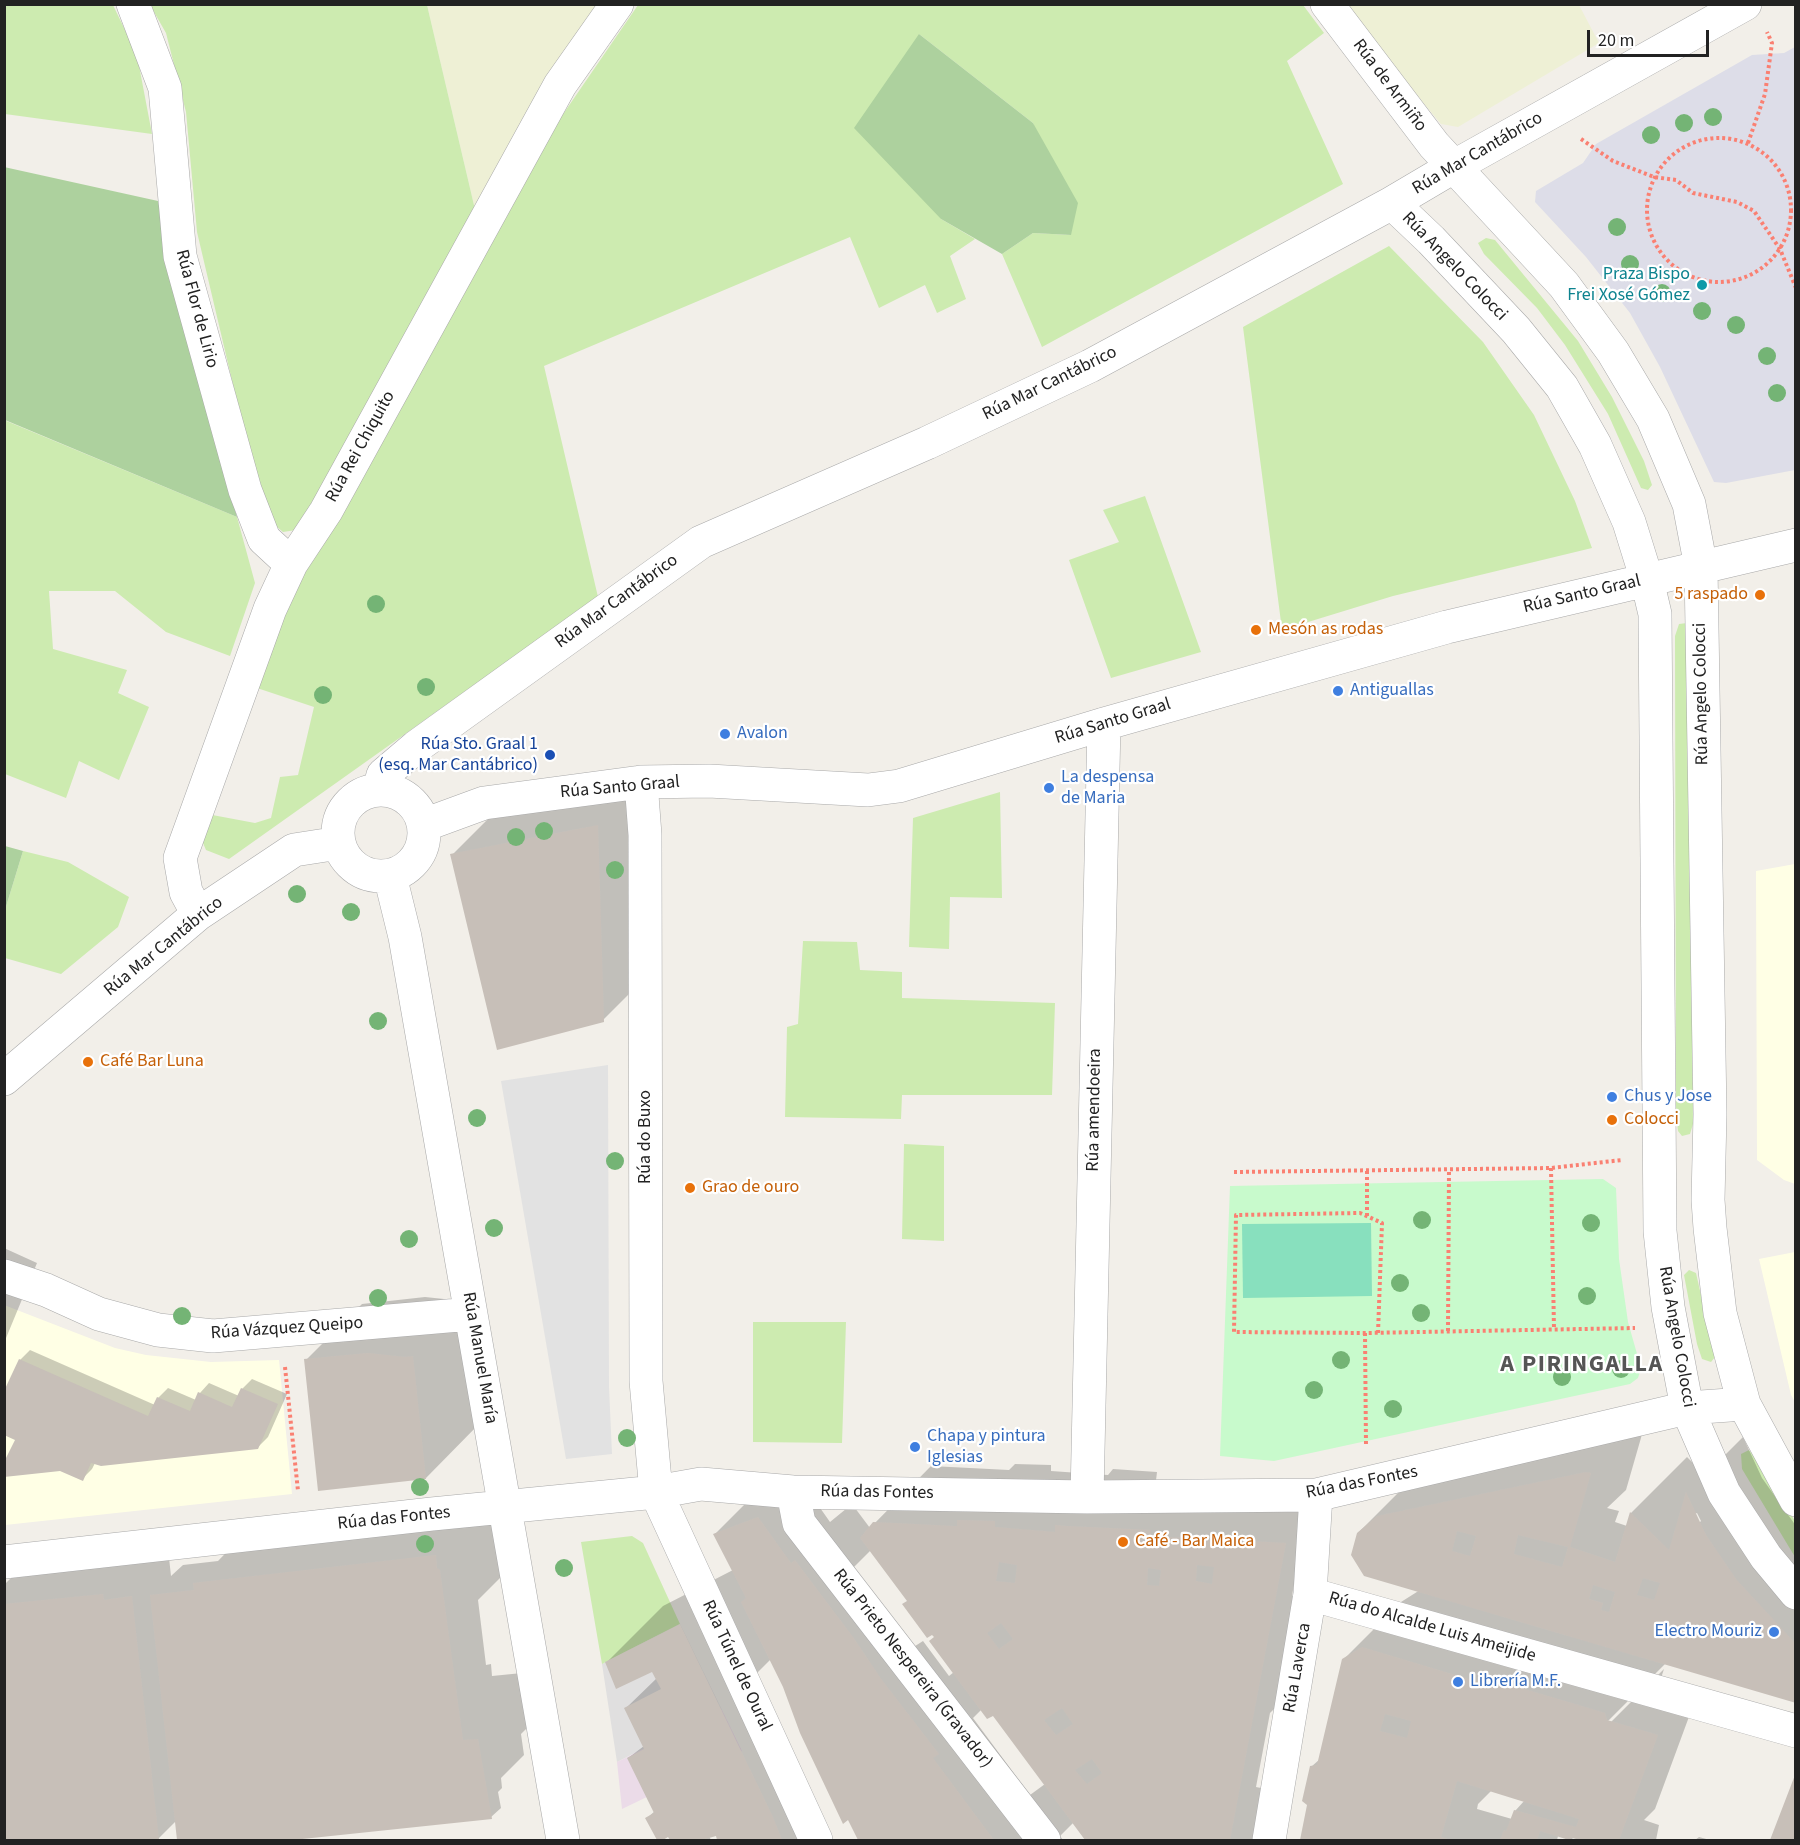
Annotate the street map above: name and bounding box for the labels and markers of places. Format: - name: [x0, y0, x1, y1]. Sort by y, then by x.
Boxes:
- place label: Praza Bispo Frei Xosé Gómez: [1567, 264, 1690, 306]
- marker: Praza Bispo Frei Xosé Gómez: [1695, 278, 1709, 292]
- place label: 5 raspado: [1674, 584, 1748, 606]
- marker: 5 raspado: [1753, 588, 1767, 602]
- place label: Mesón as rodas: [1268, 619, 1383, 641]
- marker: Mesón as rodas: [1249, 623, 1263, 637]
- place label: Antiguallas: [1350, 680, 1434, 702]
- marker: Antiguallas: [1331, 684, 1345, 698]
- place label: Avalon: [737, 723, 788, 745]
- marker: Avalon: [718, 727, 732, 741]
- place label: Rúa Sto. Graal 1 (esq. Mar Cantábrico): [378, 734, 538, 777]
- marker: Rúa Sto. Graal 1 (esq. Mar Cantábrico): [543, 748, 557, 762]
- place label: La despensa de Maria: [1061, 767, 1154, 810]
- marker: La despensa de Maria: [1042, 781, 1056, 795]
- place label: Café Bar Luna: [100, 1051, 204, 1073]
- marker: Café Bar Luna: [81, 1055, 95, 1069]
- place label: Chus y Jose: [1624, 1086, 1712, 1108]
- marker: Chus y Jose: [1605, 1090, 1619, 1104]
- place label: Colocci: [1624, 1109, 1679, 1131]
- marker: Colocci: [1605, 1113, 1619, 1127]
- place label: Grao de ouro: [702, 1177, 799, 1199]
- marker: Grao de ouro: [683, 1181, 697, 1195]
- place label: Chapa y pintura Iglesias: [927, 1426, 1046, 1468]
- marker: Chapa y pintura Iglesias: [908, 1440, 922, 1454]
- place label: Café - Bar Maica: [1135, 1531, 1254, 1553]
- marker: Café - Bar Maica: [1116, 1535, 1130, 1549]
- place label: Electro Mouriz: [1655, 1621, 1762, 1643]
- marker: Electro Mouriz: [1767, 1625, 1781, 1639]
- place label: Librería M.F.: [1470, 1671, 1561, 1693]
- marker: Librería M.F.: [1451, 1675, 1465, 1689]

